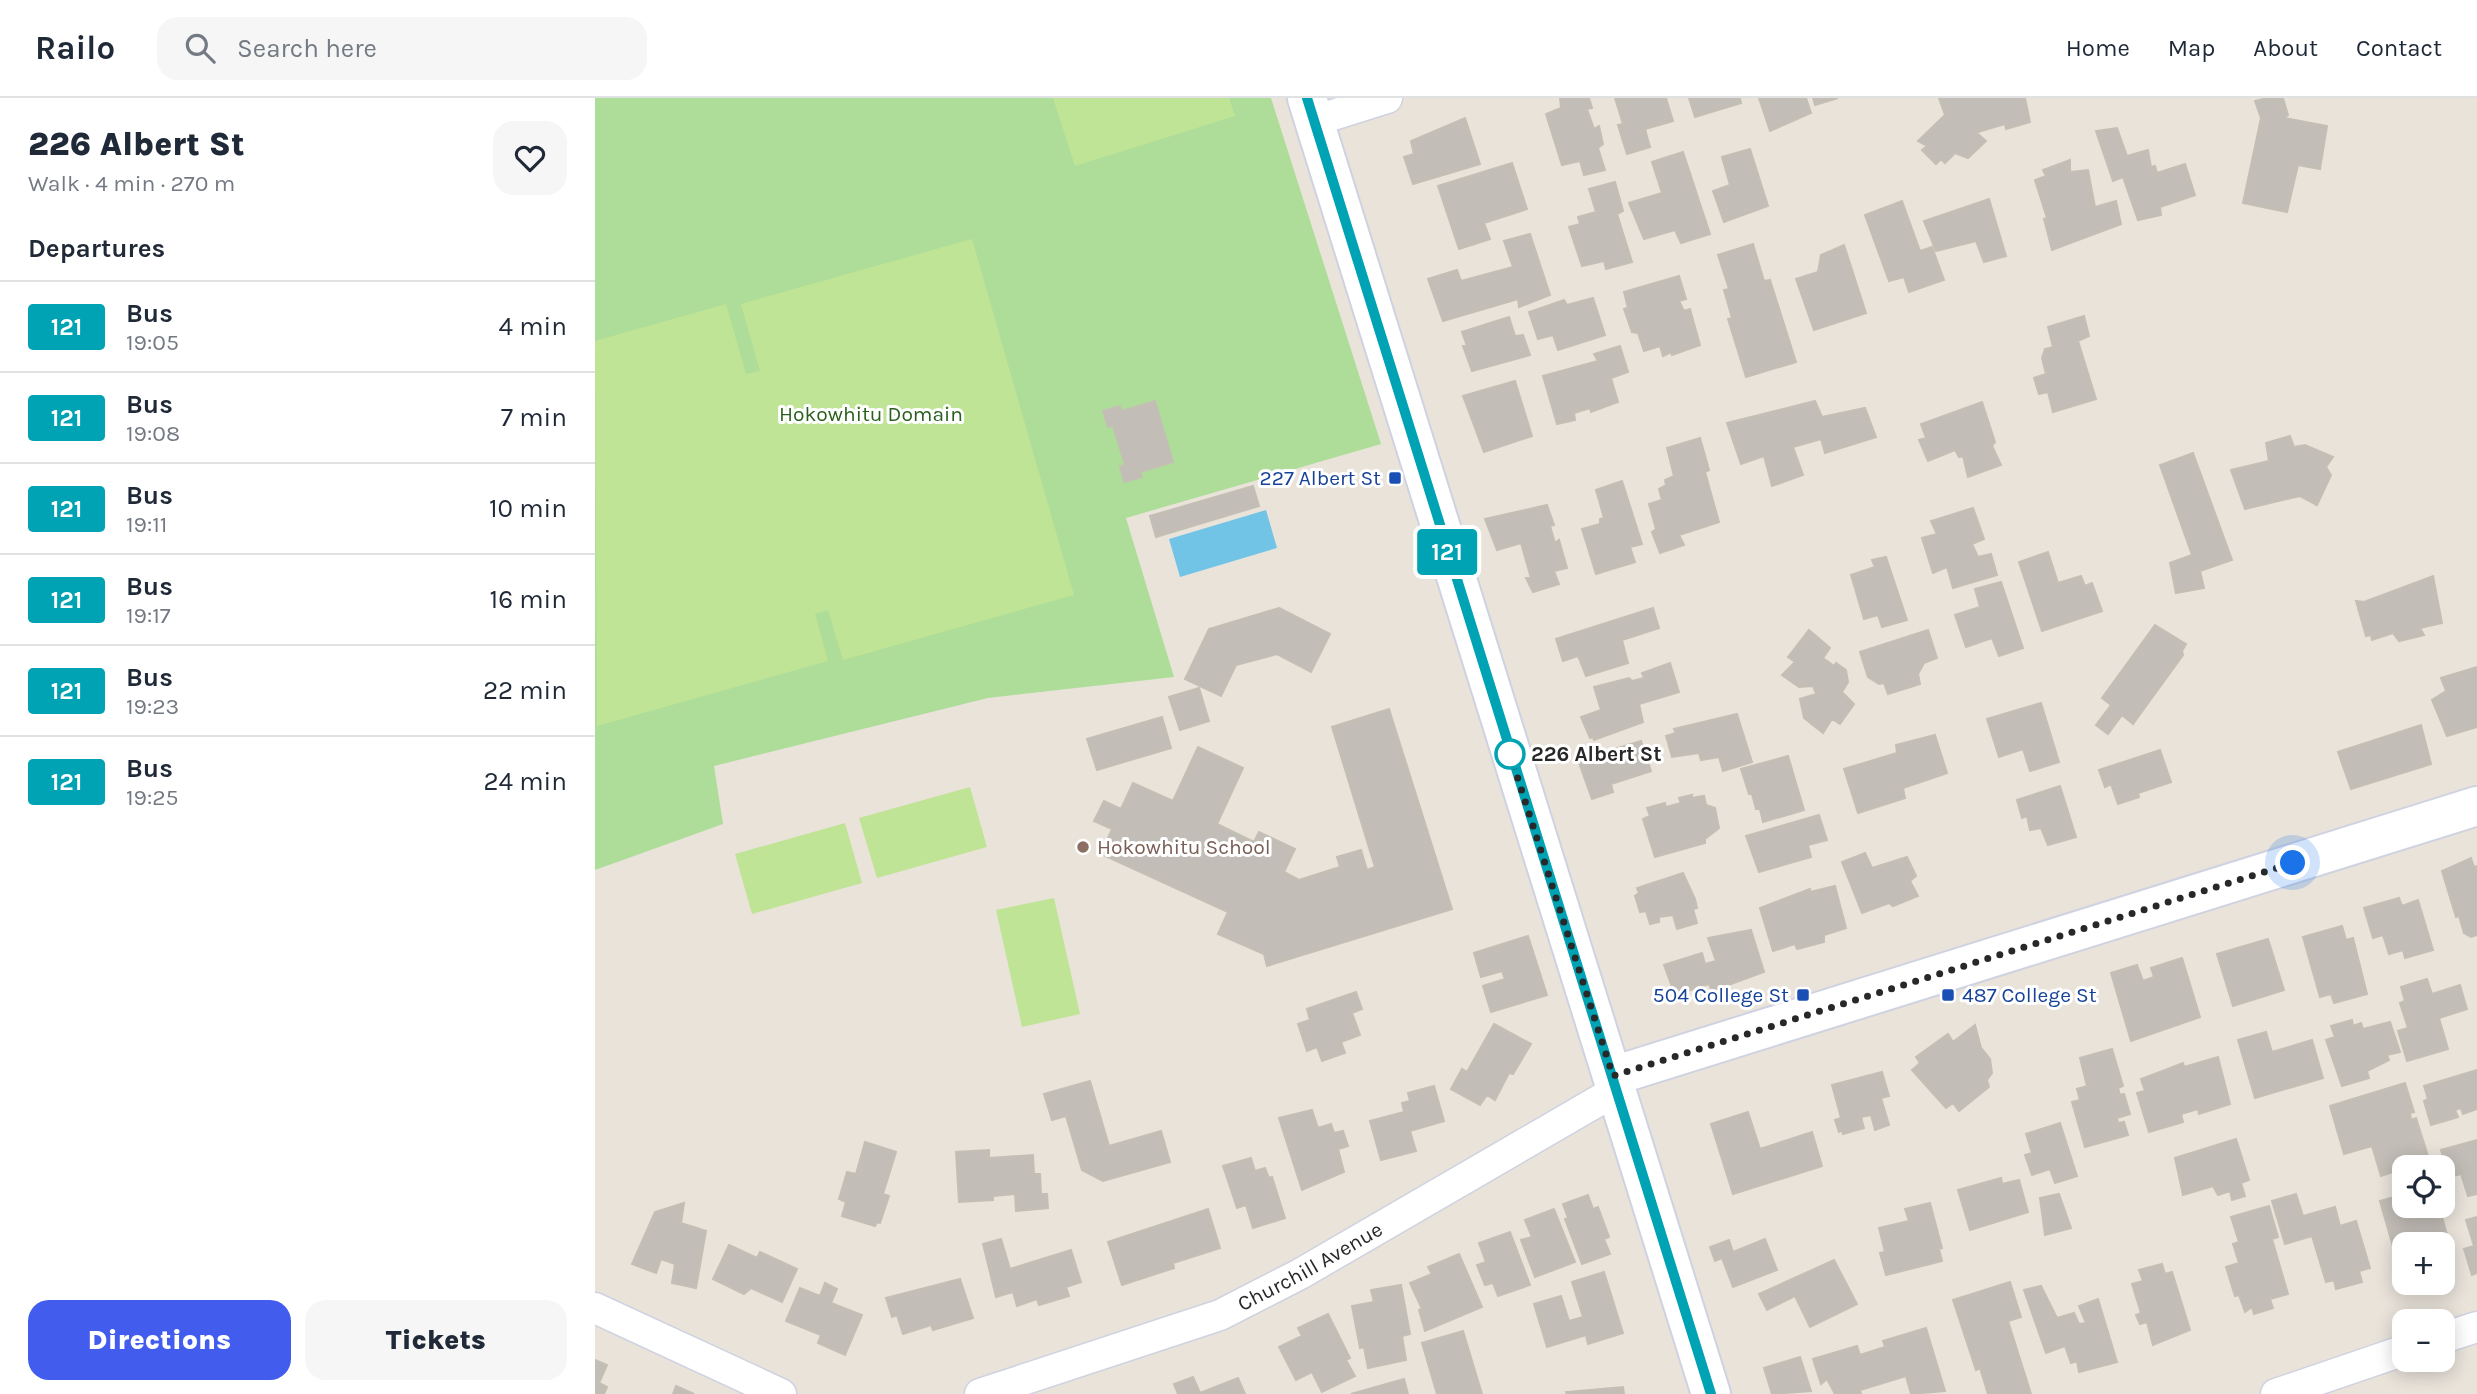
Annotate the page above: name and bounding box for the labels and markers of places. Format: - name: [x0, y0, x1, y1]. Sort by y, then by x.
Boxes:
- place label: 227 Albert St: [1260, 466, 1381, 490]
- marker: 227 Albert St: [1387, 470, 1403, 486]
- marker: 226 Albert St: [1495, 739, 1525, 769]
- place label: 226 Albert St: [1531, 742, 1662, 766]
- place label: Hokowhitu School: [1097, 835, 1271, 859]
- marker: Hokowhitu School: [1075, 839, 1091, 855]
- place label: 504 College St: [1653, 983, 1789, 1007]
- place label: 487 College St: [1962, 983, 2097, 1007]
- marker: 504 College St: [1795, 987, 1811, 1003]
- marker: 487 College St: [1940, 987, 1956, 1003]

